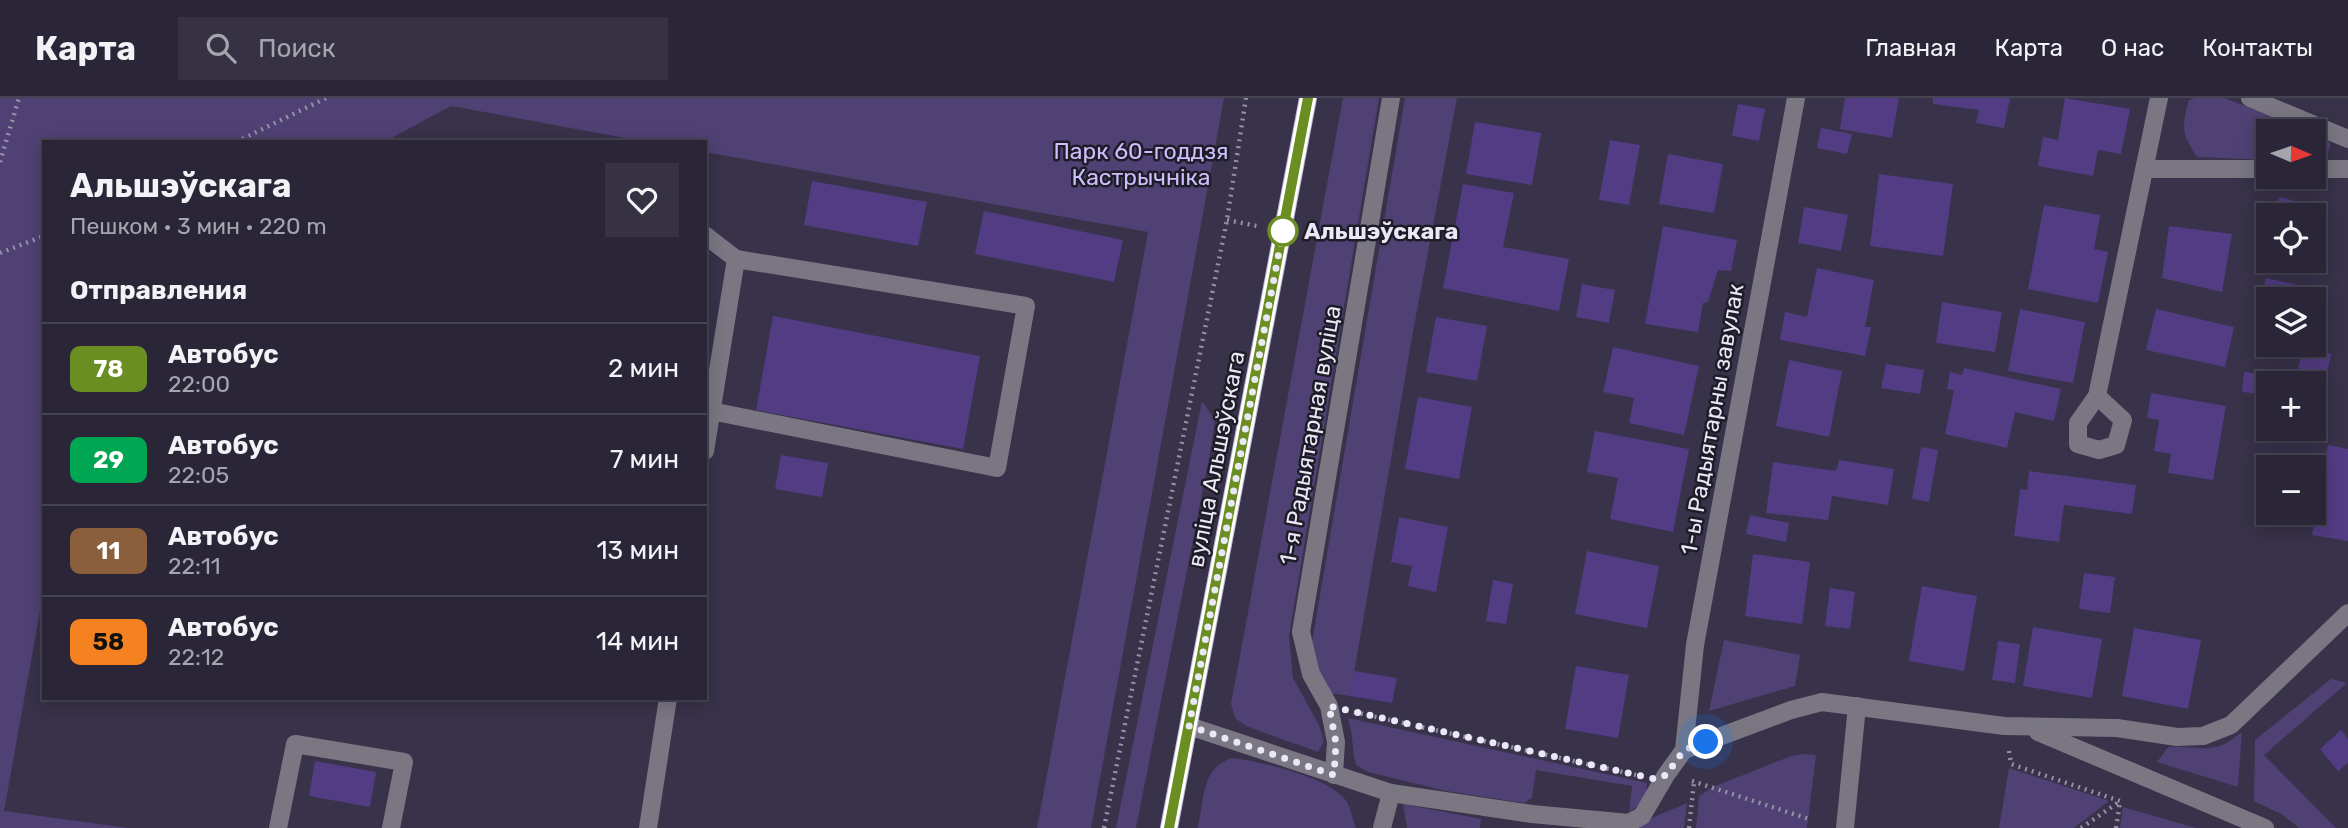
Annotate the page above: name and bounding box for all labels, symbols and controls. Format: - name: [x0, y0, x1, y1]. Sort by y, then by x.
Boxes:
- search box: [178, 17, 668, 80]
- text: Карта: [35, 29, 136, 68]
- icon: search: [202, 29, 240, 67]
- text: Поиск: [258, 33, 336, 64]
- text: Главная: [1865, 34, 1957, 62]
- text: Карта: [1995, 34, 2063, 62]
- text: О нас: [2101, 34, 2164, 62]
- text: Контакты: [2202, 34, 2313, 62]
- north arrow: [2256, 119, 2326, 189]
- map controls: [2256, 119, 2326, 525]
- park label: Парк 60-годдзя Кастрычніка: [1053, 137, 1229, 191]
- button: heart: [605, 163, 679, 237]
- text: Альшэўскага: [70, 166, 291, 205]
- button: locate: [2256, 203, 2326, 273]
- text: Пешком · 3 мин · 220 m: [70, 212, 327, 240]
- marker: Альшэўскага: [1268, 216, 1298, 246]
- place label: Альшэўскага: [1304, 217, 1458, 245]
- text: Отправления: [70, 275, 247, 306]
- street label: 1-ы Радыятарны завулак: [1674, 281, 1750, 557]
- button: layers: [2256, 287, 2326, 357]
- street label: 1-я Радыятарная вуліца: [1273, 303, 1347, 567]
- text: Автобус: [168, 339, 279, 370]
- street label: вуліца Альшэўскага: [1181, 349, 1251, 569]
- text: 2 мин: [608, 353, 679, 384]
- text: 78: [94, 355, 124, 383]
- text: 22:00: [168, 370, 230, 398]
- button: +: [2256, 371, 2326, 441]
- text: Автобус: [168, 430, 279, 461]
- text: 7 мин: [610, 444, 679, 475]
- text: 29: [93, 446, 124, 474]
- button: −: [2256, 455, 2326, 525]
- text: 22:05: [168, 461, 229, 489]
- text: Автобус: [168, 521, 279, 552]
- text: 13 мин: [596, 535, 679, 566]
- text: 11: [97, 537, 120, 565]
- text: 22:11: [168, 552, 221, 580]
- text: Автобус: [168, 612, 279, 643]
- text: 14 мин: [596, 626, 679, 657]
- text: 58: [93, 628, 124, 656]
- text: 22:12: [168, 643, 224, 671]
- your location: [1688, 724, 1723, 759]

